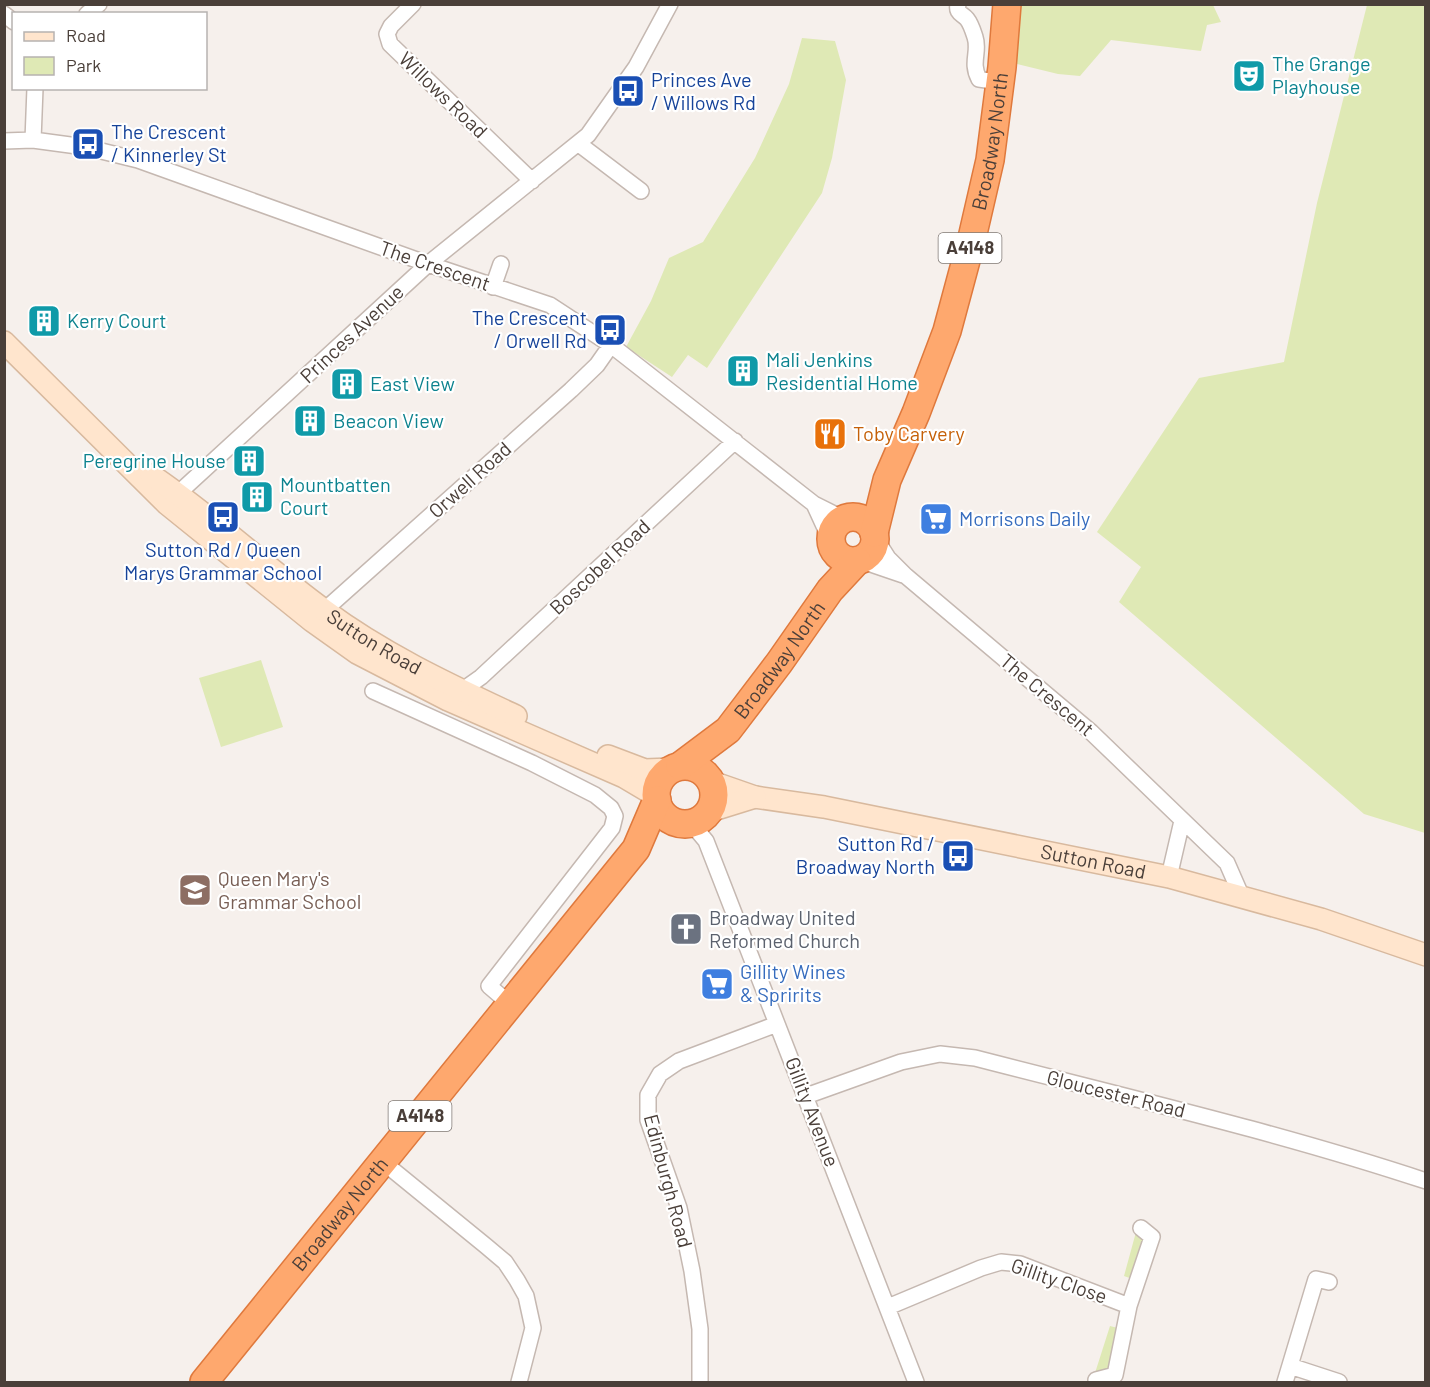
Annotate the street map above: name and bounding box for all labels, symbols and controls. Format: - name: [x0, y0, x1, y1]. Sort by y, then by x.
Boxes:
- legend: [12, 12, 207, 90]
- text: Road: [66, 24, 106, 46]
- street label: Willows Road: [394, 46, 493, 143]
- place label: The Grange Playhouse: [1272, 51, 1371, 98]
- text: Park: [66, 54, 101, 76]
- theatre icon: The Grange Playhouse: [1231, 58, 1267, 94]
- place label: Princes Ave / Willows Rd: [651, 67, 756, 114]
- street label: Broadway North: [966, 71, 1012, 212]
- bus stop icon: Princes Ave / Willows Rd: [610, 73, 646, 109]
- place label: The Crescent / Kinnerley St: [111, 119, 227, 166]
- bus stop icon: The Crescent / Kinnerley St: [70, 126, 106, 162]
- road number: A4148: [938, 233, 1002, 263]
- street label: The Crescent: [377, 235, 494, 295]
- street label: Princes Avenue: [295, 279, 408, 387]
- building icon: Kerry Court: [26, 303, 62, 339]
- place label: The Crescent / Orwell Rd: [472, 305, 587, 352]
- place label: Kerry Court: [67, 308, 167, 332]
- bus stop icon: The Crescent / Orwell Rd: [592, 312, 628, 348]
- place label: Mali Jenkins Residential Home: [766, 347, 918, 394]
- building icon: Mali Jenkins Residential Home: [725, 353, 761, 389]
- building icon: East View: [329, 366, 365, 402]
- place label: East View: [370, 371, 455, 395]
- building icon: Beacon View: [292, 403, 328, 439]
- place label: Beacon View: [333, 408, 444, 432]
- restaurant icon: Toby Carvery: [812, 416, 848, 452]
- place label: Toby Carvery: [853, 421, 965, 445]
- street label: Orwell Road: [423, 436, 515, 522]
- building icon: Peregrine House: [231, 443, 267, 479]
- place label: Peregrine House: [83, 448, 226, 472]
- place label: Mountbatten Court: [280, 472, 391, 519]
- building icon: Mountbatten Court: [239, 479, 275, 515]
- bus stop icon: Sutton Rd / Queen Marys Grammar School: [205, 499, 241, 535]
- supermarket icon: Morrisons Daily: [918, 501, 954, 537]
- place label: Morrisons Daily: [959, 506, 1090, 530]
- street label: Boscobel Road: [544, 514, 655, 619]
- place label: Sutton Rd / Queen Marys Grammar School: [124, 537, 322, 584]
- street label: Broadway North: [728, 596, 830, 723]
- street label: Sutton Road: [323, 603, 426, 679]
- street label: The Crescent: [996, 648, 1099, 740]
- place label: Sutton Rd / Broadway North: [796, 831, 935, 878]
- bus stop icon: Sutton Rd / Broadway North: [940, 838, 976, 874]
- street label: Sutton Road: [1039, 838, 1148, 883]
- place label: Queen Mary's Grammar School: [218, 866, 361, 913]
- school or university icon: Queen Mary's Grammar School: [177, 872, 213, 908]
- place label: Broadway United Reformed Church: [709, 905, 860, 952]
- church icon: Broadway United Reformed Church: [668, 911, 704, 947]
- place label: Gillity Wines & Spririts: [740, 959, 846, 1006]
- supermarket icon: Gillity Wines & Spririts: [699, 966, 735, 1002]
- street label: Gillity Avenue: [781, 1053, 845, 1170]
- street label: Gloucester Road: [1044, 1064, 1188, 1122]
- road number: A4148: [388, 1101, 452, 1131]
- street label: Edinburgh Road: [640, 1111, 698, 1250]
- street label: Broadway North: [286, 1152, 392, 1275]
- street label: Gillity Close: [1008, 1252, 1111, 1308]

